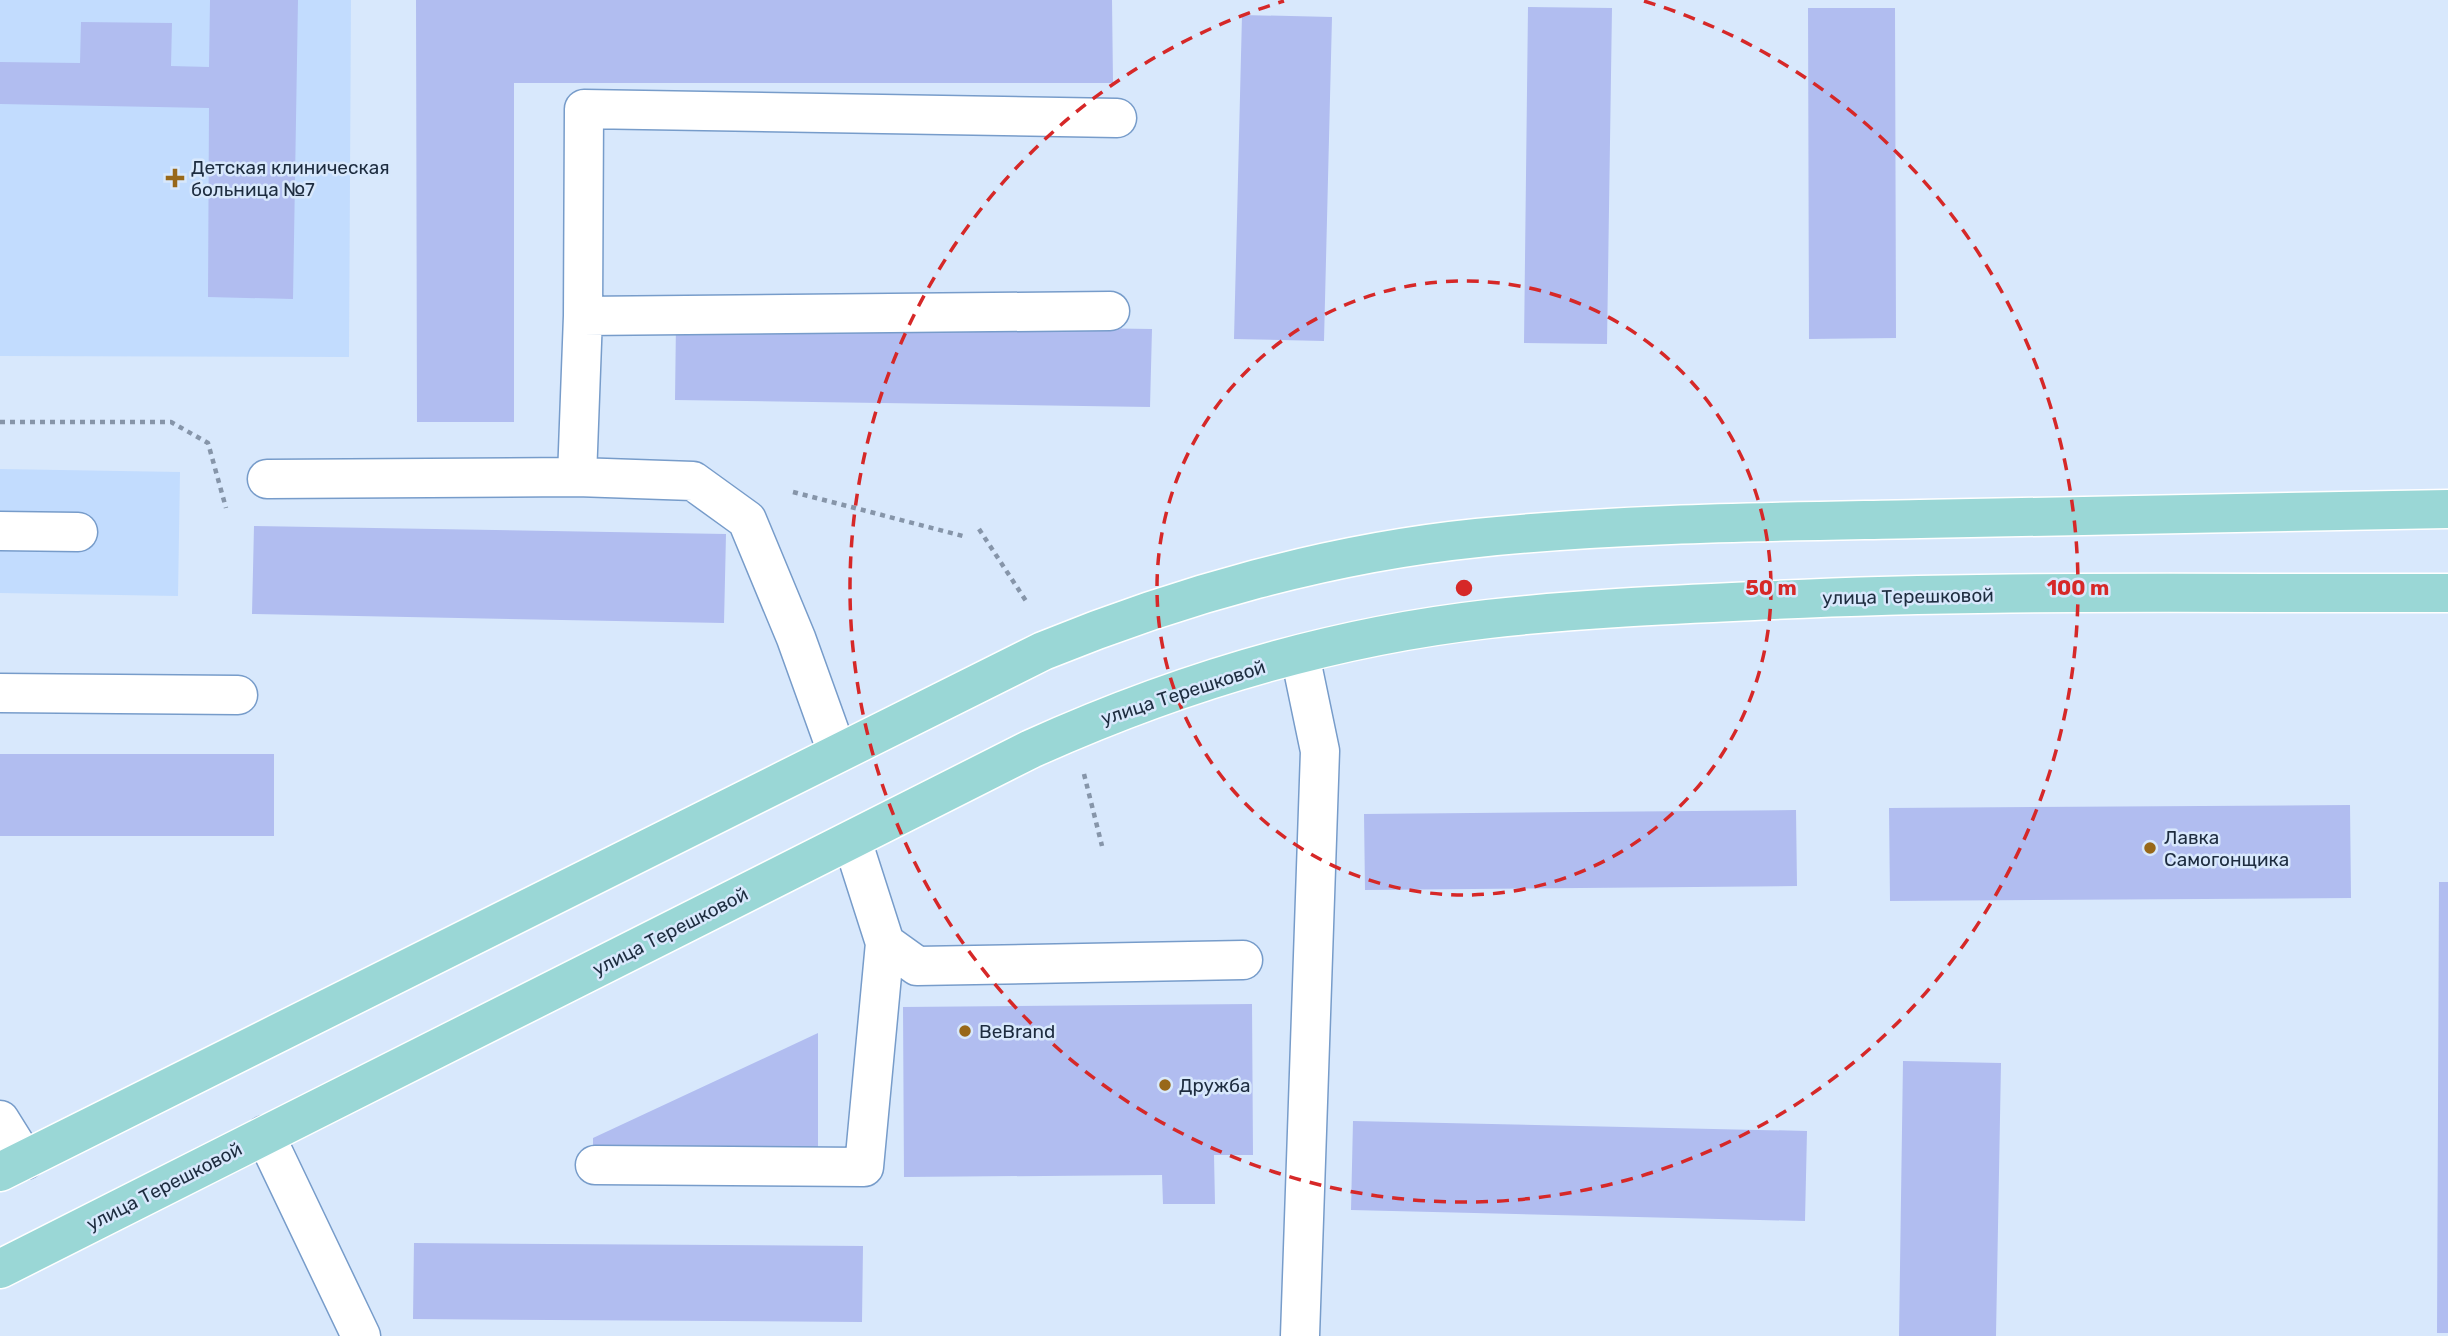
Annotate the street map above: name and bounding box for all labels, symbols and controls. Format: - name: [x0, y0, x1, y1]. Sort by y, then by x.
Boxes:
- place label: Детская клиническая больница №7: [191, 156, 390, 201]
- marker: Детская клиническая больница №7: [165, 168, 185, 188]
- text: 50 m: [1745, 575, 1797, 600]
- text: 100 m: [2047, 575, 2109, 600]
- centre of rings: [1452, 576, 1476, 600]
- street label: улица Терешковой: [1822, 584, 1994, 609]
- street label: улица Терешковой: [1098, 655, 1268, 730]
- place label: Лавка Самогонщика: [2164, 826, 2289, 871]
- marker: Лавка Самогонщика: [2142, 840, 2158, 856]
- street label: улица Терешковой: [589, 882, 752, 981]
- place label: BeBrand: [979, 1020, 1055, 1043]
- marker: BeBrand: [957, 1023, 973, 1039]
- place label: Дружба: [1179, 1074, 1251, 1097]
- marker: Дружба: [1157, 1077, 1173, 1093]
- street label: улица Терешковой: [83, 1137, 246, 1236]

